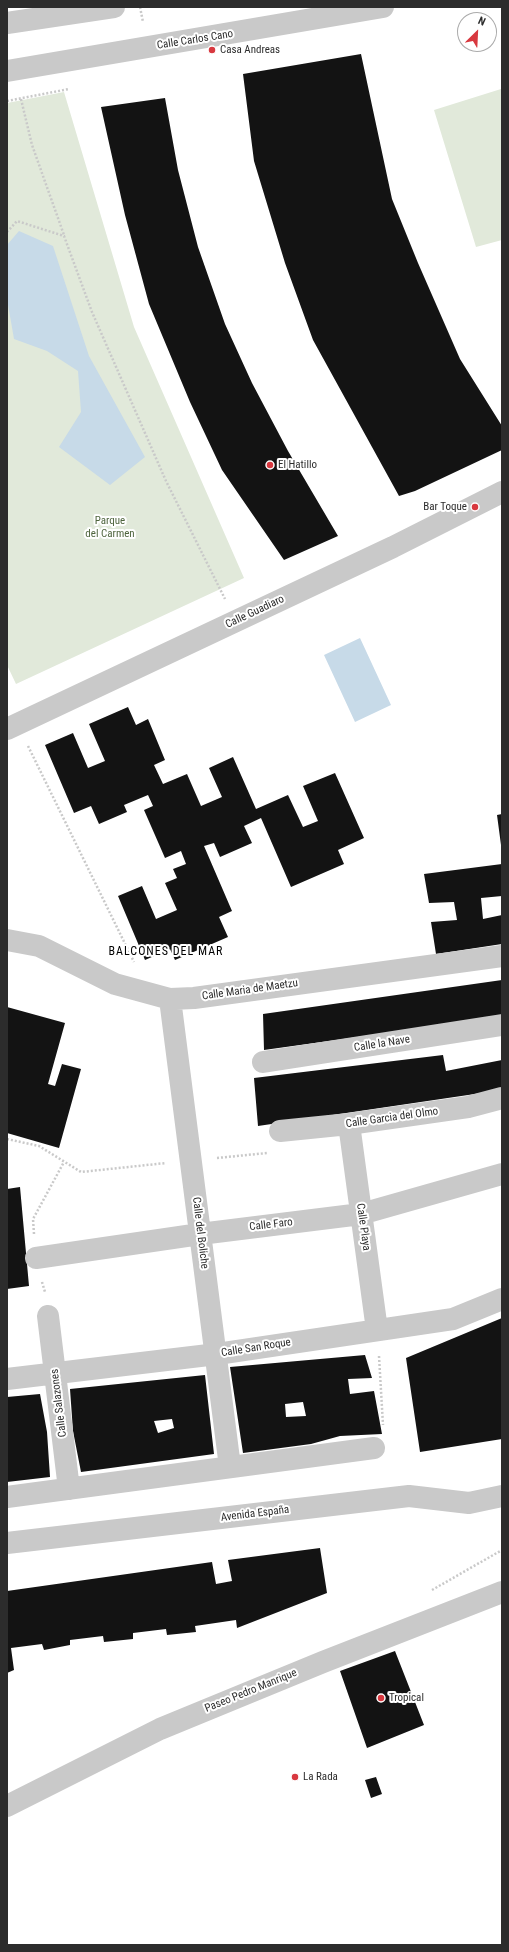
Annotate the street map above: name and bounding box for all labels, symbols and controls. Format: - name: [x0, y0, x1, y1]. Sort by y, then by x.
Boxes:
- north arrow: [457, 12, 497, 52]
- text: N: [476, 14, 487, 29]
- street label: Calle Carlos Cano: [156, 27, 234, 53]
- place label: Casa Andreas: [220, 43, 280, 57]
- marker: Casa Andreas: [207, 45, 217, 55]
- place label: El Hatillo: [278, 458, 317, 472]
- marker: El Hatillo: [265, 460, 275, 470]
- place label: Bar Toque: [423, 500, 467, 514]
- marker: Bar Toque: [470, 502, 480, 512]
- park label: Parque del Carmen: [85, 514, 135, 540]
- street label: Calle Guadiaro: [224, 593, 286, 631]
- district label: BALCONES DEL MAR: [109, 945, 223, 959]
- street label: Calle Maria de Maetzu: [201, 977, 299, 1003]
- street label: Calle la Nave: [353, 1033, 411, 1055]
- street label: Calle Garcia del Olmo: [345, 1105, 439, 1131]
- street label: Calle del Boliche: [189, 1196, 211, 1270]
- street label: Calle Playa: [353, 1202, 373, 1252]
- street label: Calle Faro: [249, 1216, 293, 1234]
- street label: Calle San Roque: [220, 1336, 292, 1360]
- street label: Calle Salazones: [48, 1368, 70, 1438]
- street label: Avenida España: [220, 1503, 290, 1525]
- street label: Paseo Pedro Manrique: [203, 1666, 299, 1716]
- place label: Tropical: [389, 1691, 424, 1705]
- marker: Tropical: [376, 1693, 386, 1703]
- place label: La Rada: [303, 1770, 338, 1784]
- marker: La Rada: [290, 1772, 300, 1782]

